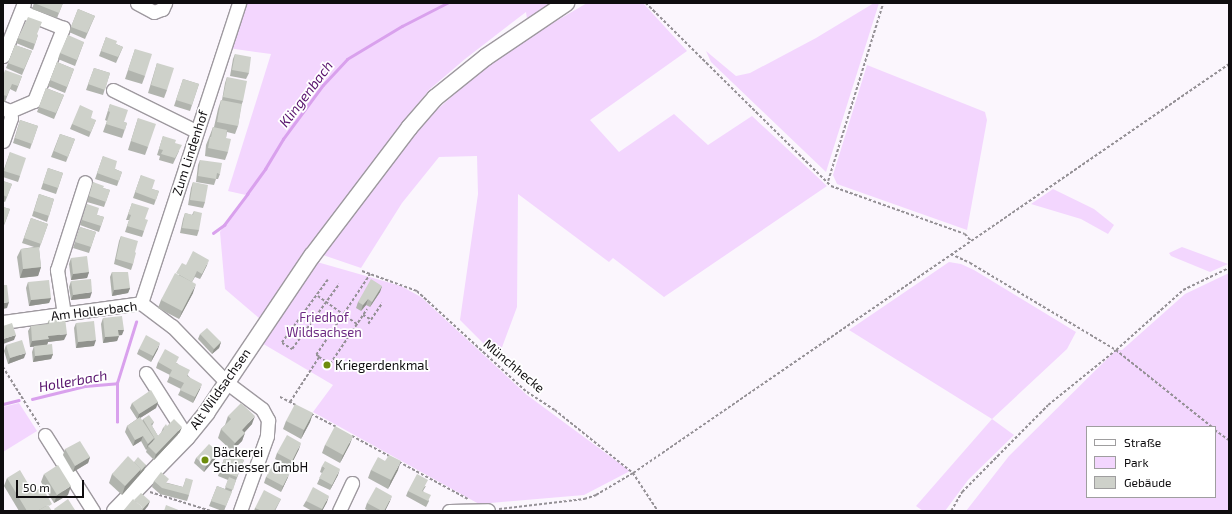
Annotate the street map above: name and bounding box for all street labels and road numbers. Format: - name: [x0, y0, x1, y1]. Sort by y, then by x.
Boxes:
- street label: Zum Lindenhof: [169, 109, 211, 197]
- street label: Am Hollerbach: [50, 298, 138, 324]
- street label: Münchhecke: [480, 336, 548, 396]
- street label: Alt Wildsachsen: [186, 345, 254, 433]

